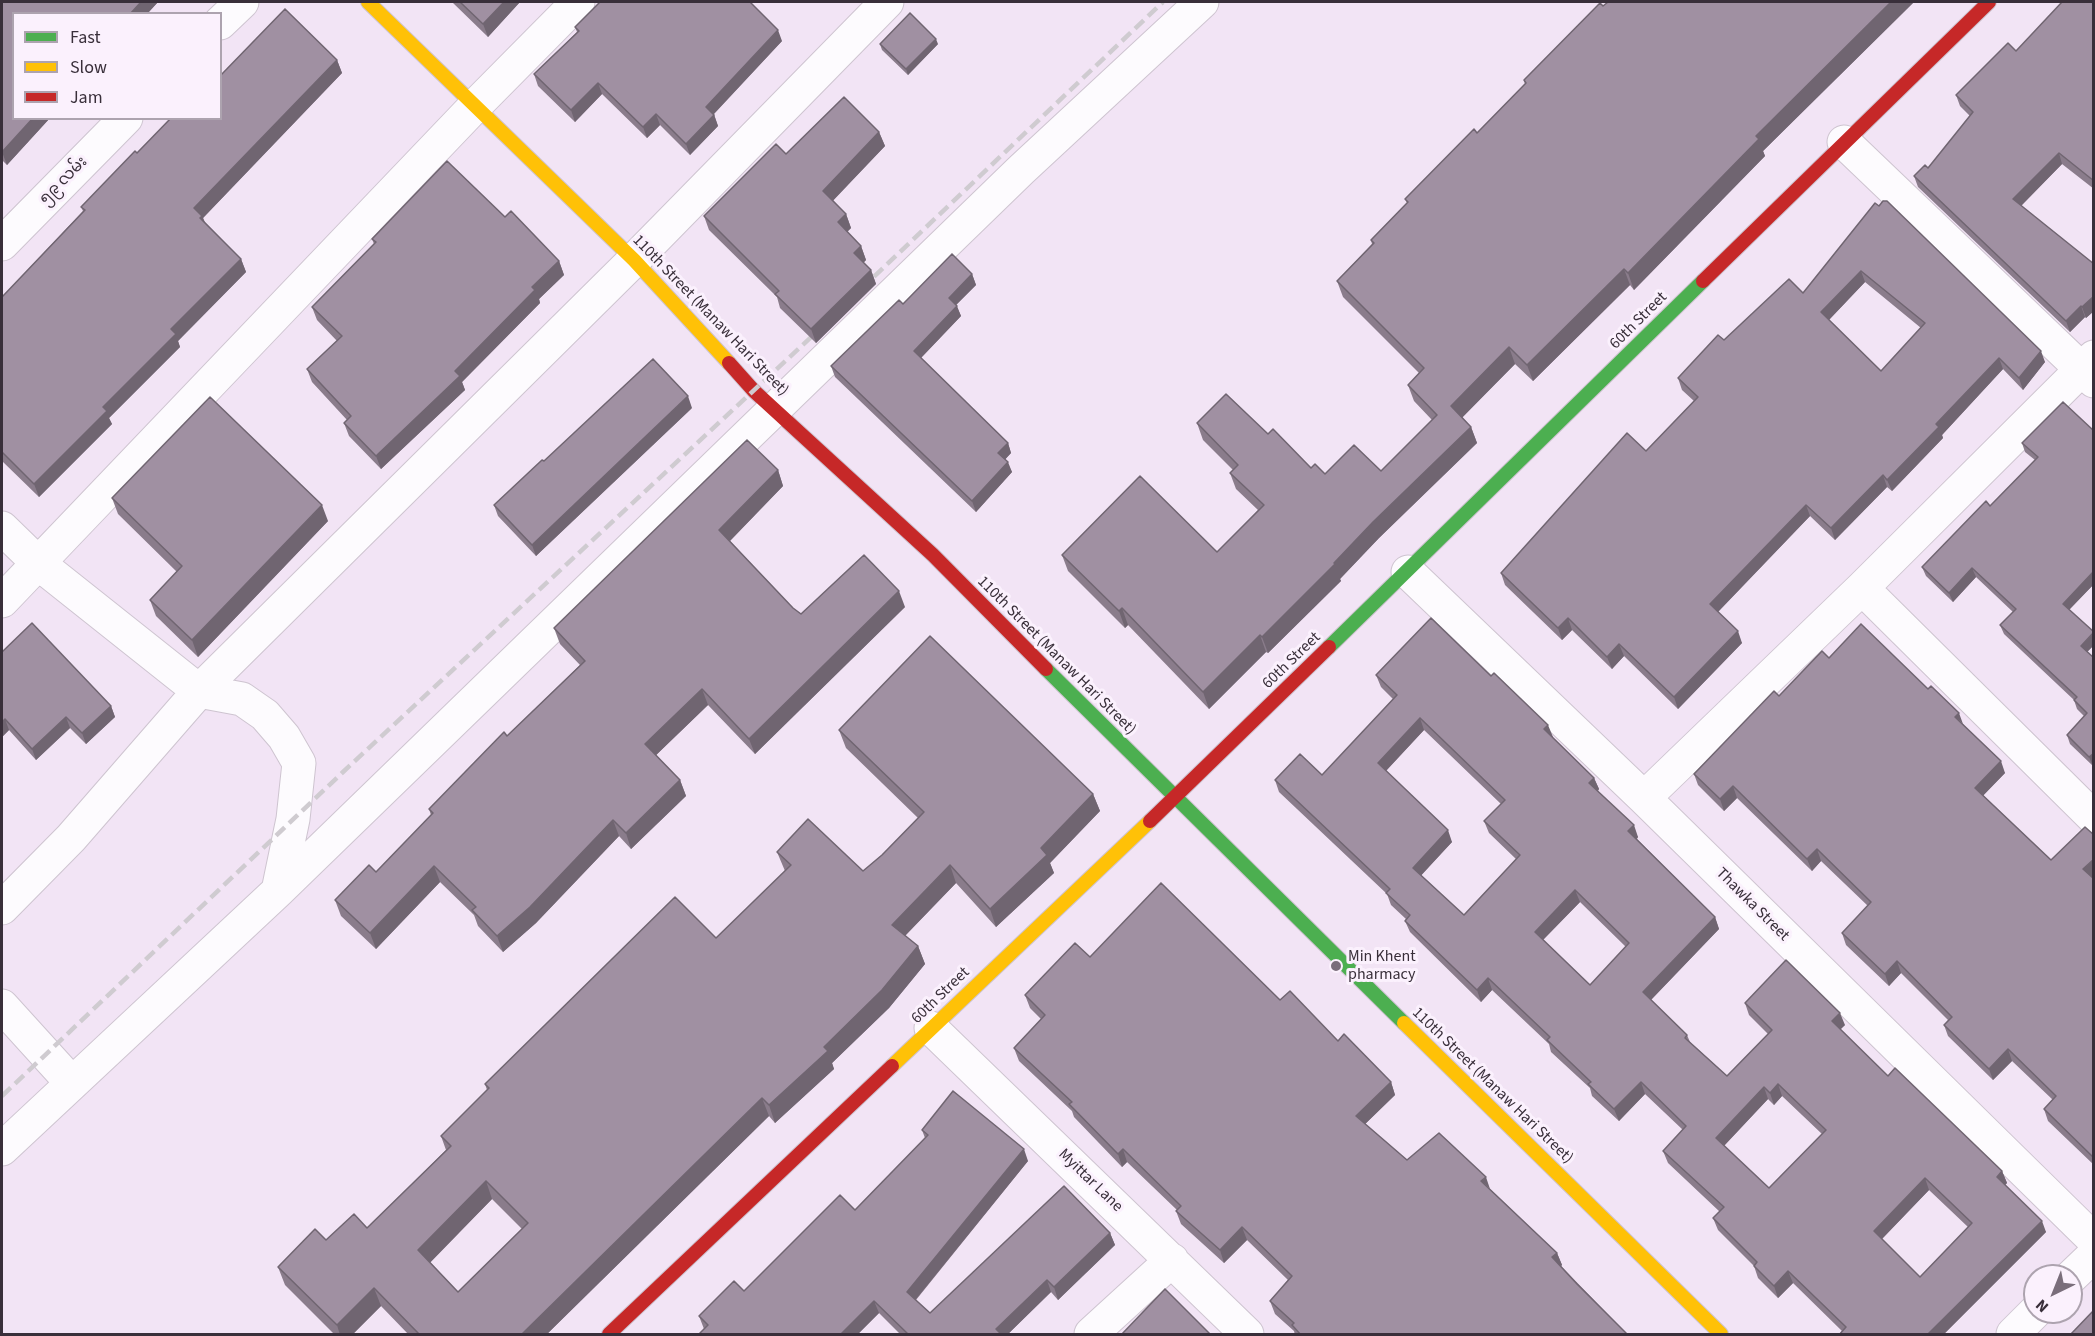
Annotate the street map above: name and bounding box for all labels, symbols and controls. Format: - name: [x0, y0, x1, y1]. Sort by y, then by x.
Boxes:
- legend: [12, 12, 222, 120]
- text: Fast: [70, 25, 101, 50]
- text: Slow: [70, 55, 107, 80]
- text: Jam: [70, 85, 103, 110]
- street label: ၅၉ လမ်း: [36, 153, 92, 209]
- street label: 110th Street (Manaw Hari Street): [628, 231, 792, 401]
- street label: 60th Street: [1606, 288, 1672, 354]
- street label: 110th Street (Manaw Hari Street): [973, 573, 1139, 739]
- street label: 60th Street: [1259, 629, 1325, 693]
- street label: Thawka Street: [1711, 864, 1793, 946]
- place label: Min Khent pharmacy: [1348, 947, 1416, 985]
- marker: Min Khent pharmacy: [1329, 959, 1343, 973]
- street label: 60th Street: [908, 964, 974, 1028]
- street label: 110th Street (Manaw Hari Street): [1407, 1004, 1577, 1168]
- street label: Myittar Lane: [1054, 1145, 1126, 1217]
- north arrow: [2023, 1264, 2083, 1324]
- text: N: [2031, 1294, 2053, 1317]

